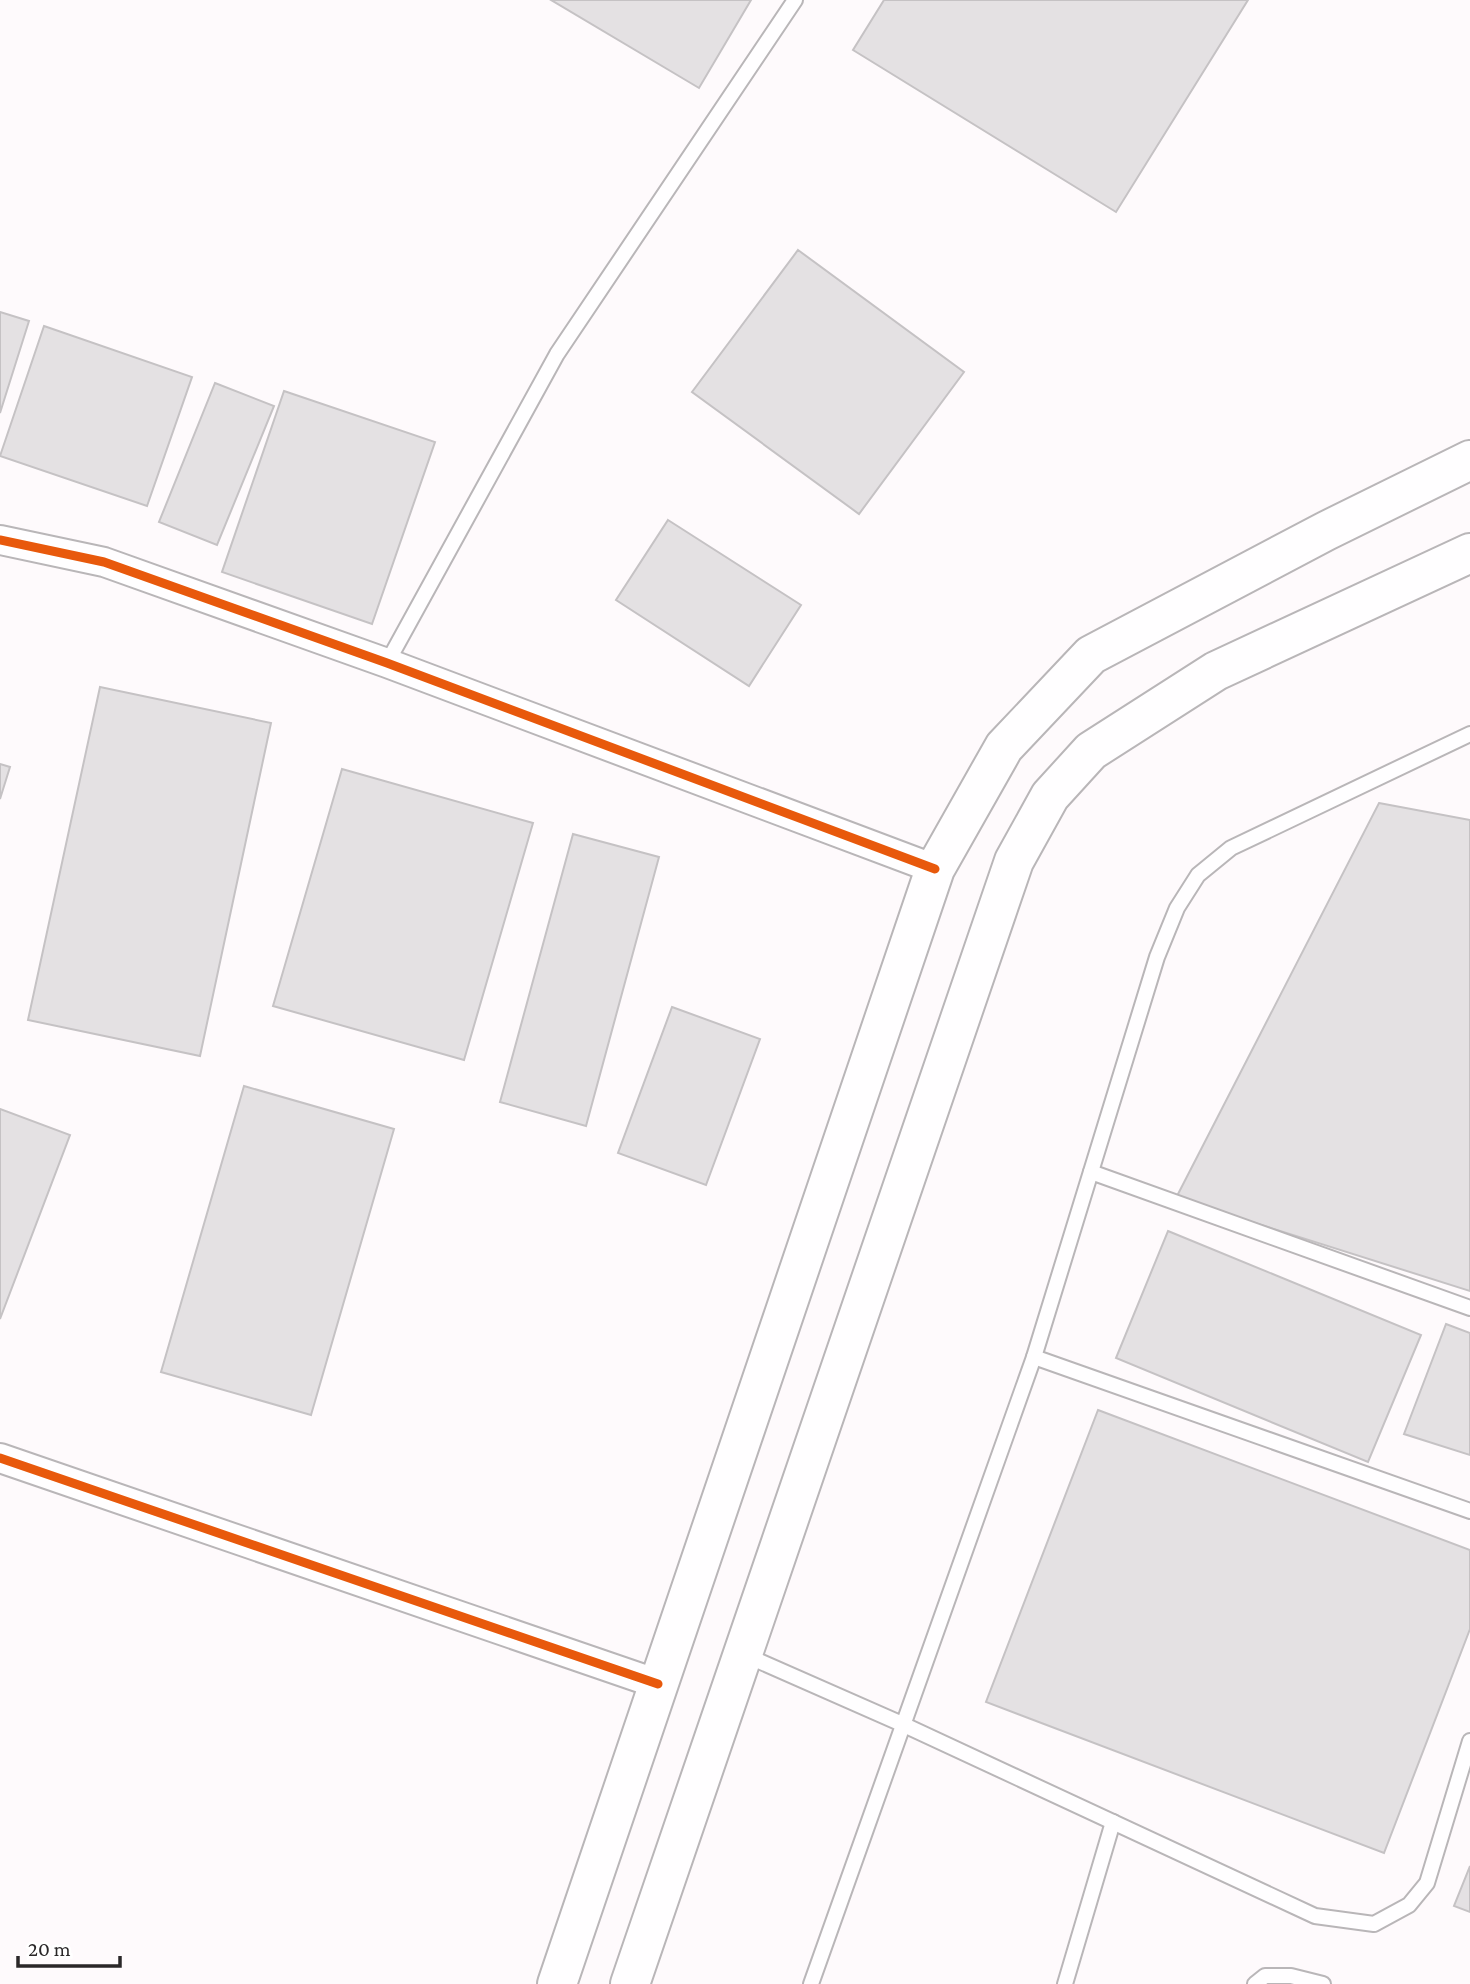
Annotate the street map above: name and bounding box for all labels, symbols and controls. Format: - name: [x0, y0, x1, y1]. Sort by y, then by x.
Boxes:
- scale bar: [18, 1924, 119, 1968]
- text: 20 m: [28, 1937, 71, 1961]

